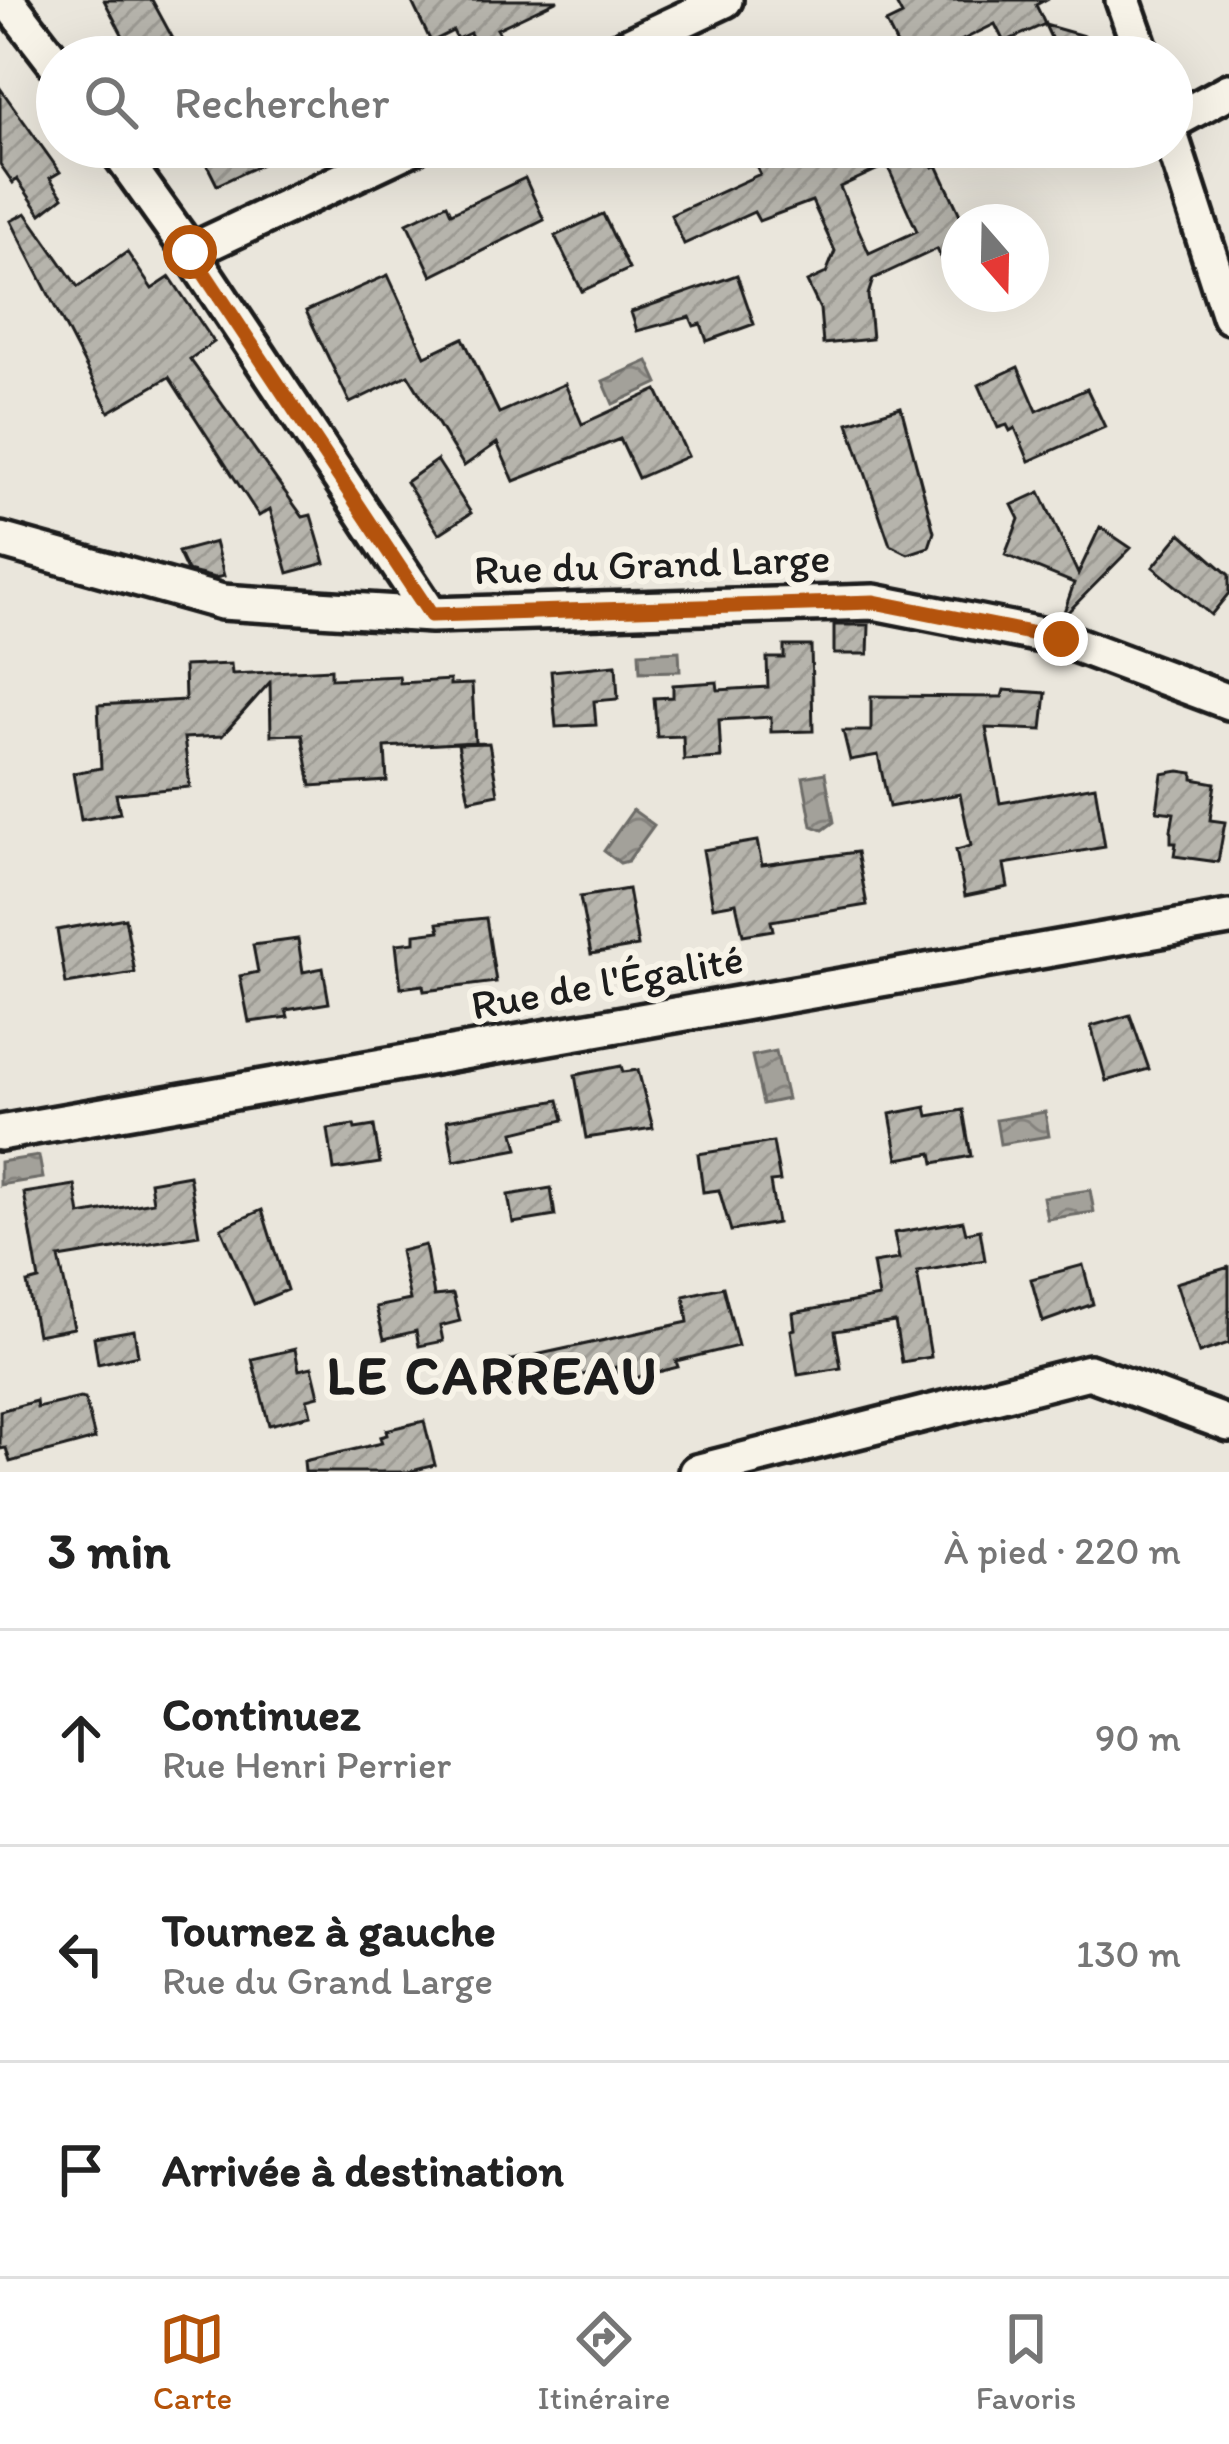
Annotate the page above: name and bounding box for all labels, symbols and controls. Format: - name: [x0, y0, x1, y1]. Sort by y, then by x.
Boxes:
- search box: [36, 36, 1193, 168]
- icon: search: [78, 69, 144, 135]
- text: Rechercher: [174, 75, 389, 129]
- north arrow: [941, 204, 1049, 312]
- route start: [163, 225, 217, 279]
- street label: Rue du Grand Large: [473, 532, 831, 595]
- route end: [1034, 612, 1088, 666]
- street label: Rue de l'Égalité: [467, 932, 747, 1031]
- district label: LE CARREAU: [326, 1343, 660, 1408]
- text: 3 min: [48, 1520, 170, 1581]
- text: À pied · 220 m: [944, 1527, 1181, 1574]
- text: Continuez: [162, 1687, 360, 1741]
- icon: ahead: [48, 1705, 114, 1771]
- text: 90 m: [1095, 1714, 1181, 1761]
- text: Rue Henri Perrier: [162, 1741, 451, 1788]
- text: Tournez à gauche: [162, 1903, 496, 1957]
- icon: left: [48, 1921, 114, 1987]
- text: 130 m: [1076, 1930, 1181, 1977]
- text: Rue du Grand Large: [162, 1957, 493, 2004]
- icon: arrive: [48, 2137, 114, 2203]
- text: Arrivée à destination: [162, 2143, 564, 2197]
- tab: Carte: [153, 2306, 232, 2417]
- tab: Itinéraire: [537, 2306, 671, 2417]
- tab: Favoris: [976, 2306, 1076, 2417]

